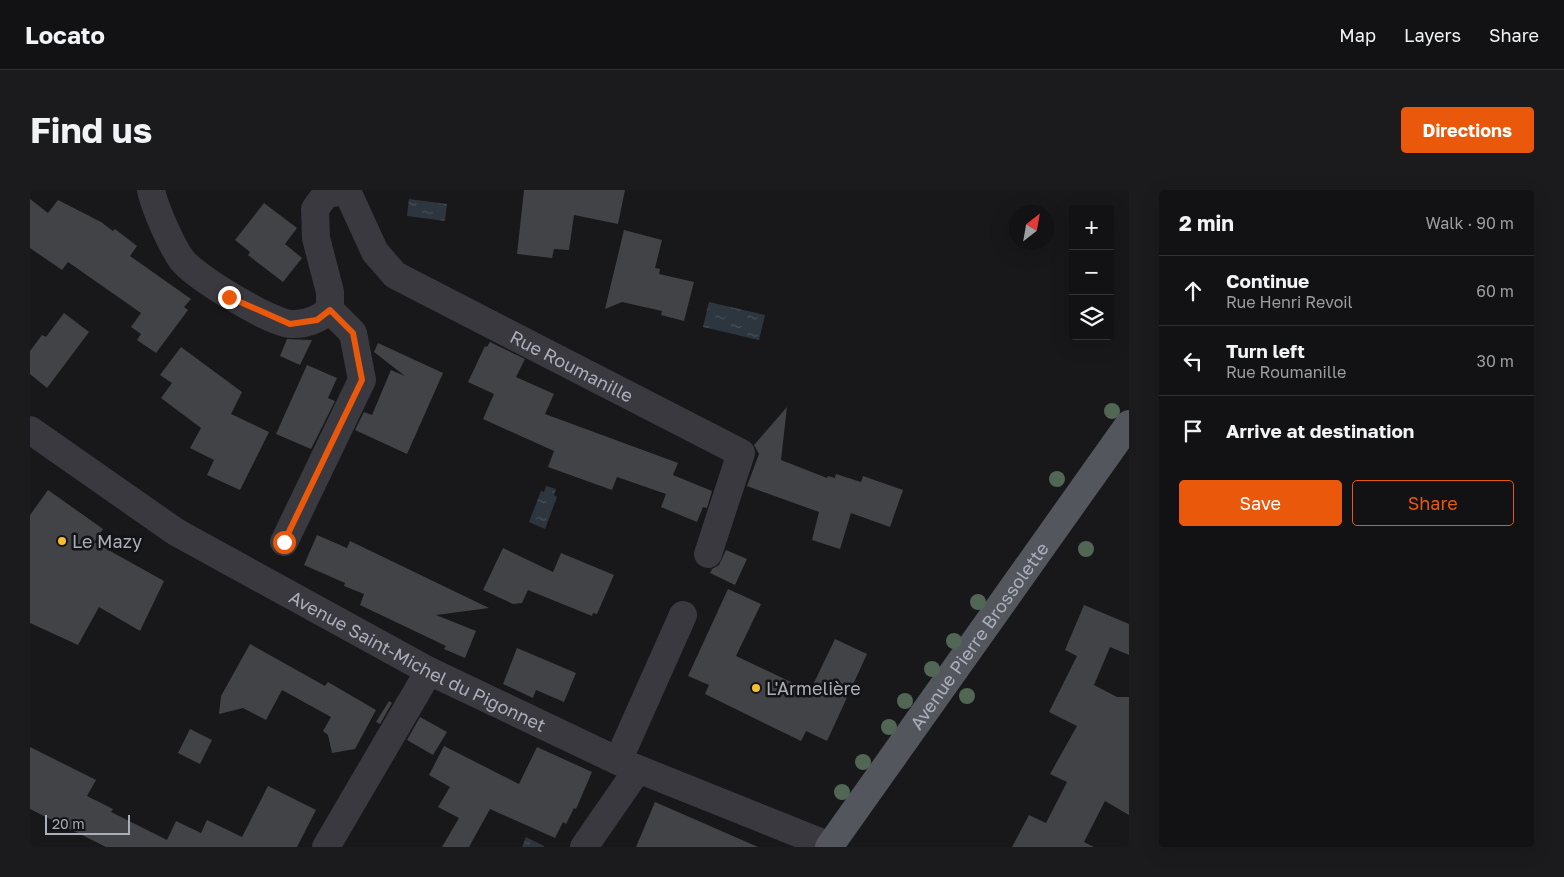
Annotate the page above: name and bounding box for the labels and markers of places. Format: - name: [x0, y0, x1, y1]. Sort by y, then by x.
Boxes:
- place label: Le Mazy: [72, 530, 142, 552]
- marker: Le Mazy: [56, 535, 68, 547]
- place label: L'Armelière: [766, 677, 861, 699]
- marker: L'Armelière: [750, 682, 762, 694]

